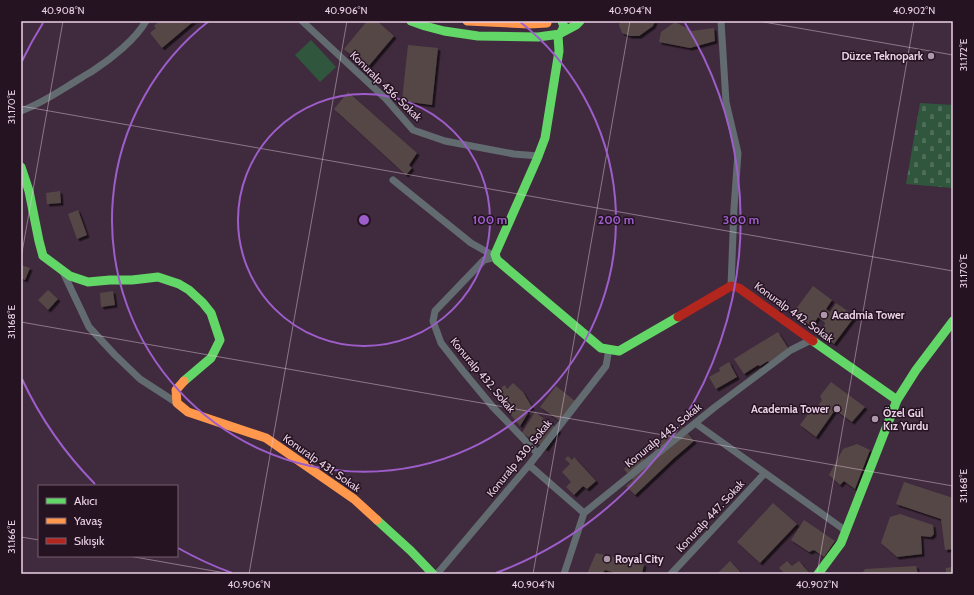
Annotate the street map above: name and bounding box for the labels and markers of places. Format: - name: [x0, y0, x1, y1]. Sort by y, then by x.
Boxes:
- place label: Düzce Teknopark: [841, 49, 924, 63]
- marker: Düzce Teknopark: [926, 51, 936, 61]
- centre of rings: [357, 213, 371, 227]
- place label: Acadmia Tower: [832, 308, 905, 322]
- marker: Acadmia Tower: [819, 310, 829, 320]
- place label: Academia Tower: [751, 402, 829, 416]
- marker: Academia Tower: [832, 404, 842, 414]
- place label: Özel Gül Kız Yurdu: [883, 406, 928, 433]
- marker: Özel Gül Kız Yurdu: [870, 414, 880, 424]
- place label: Royal City: [615, 552, 664, 566]
- marker: Royal City: [602, 554, 612, 564]

